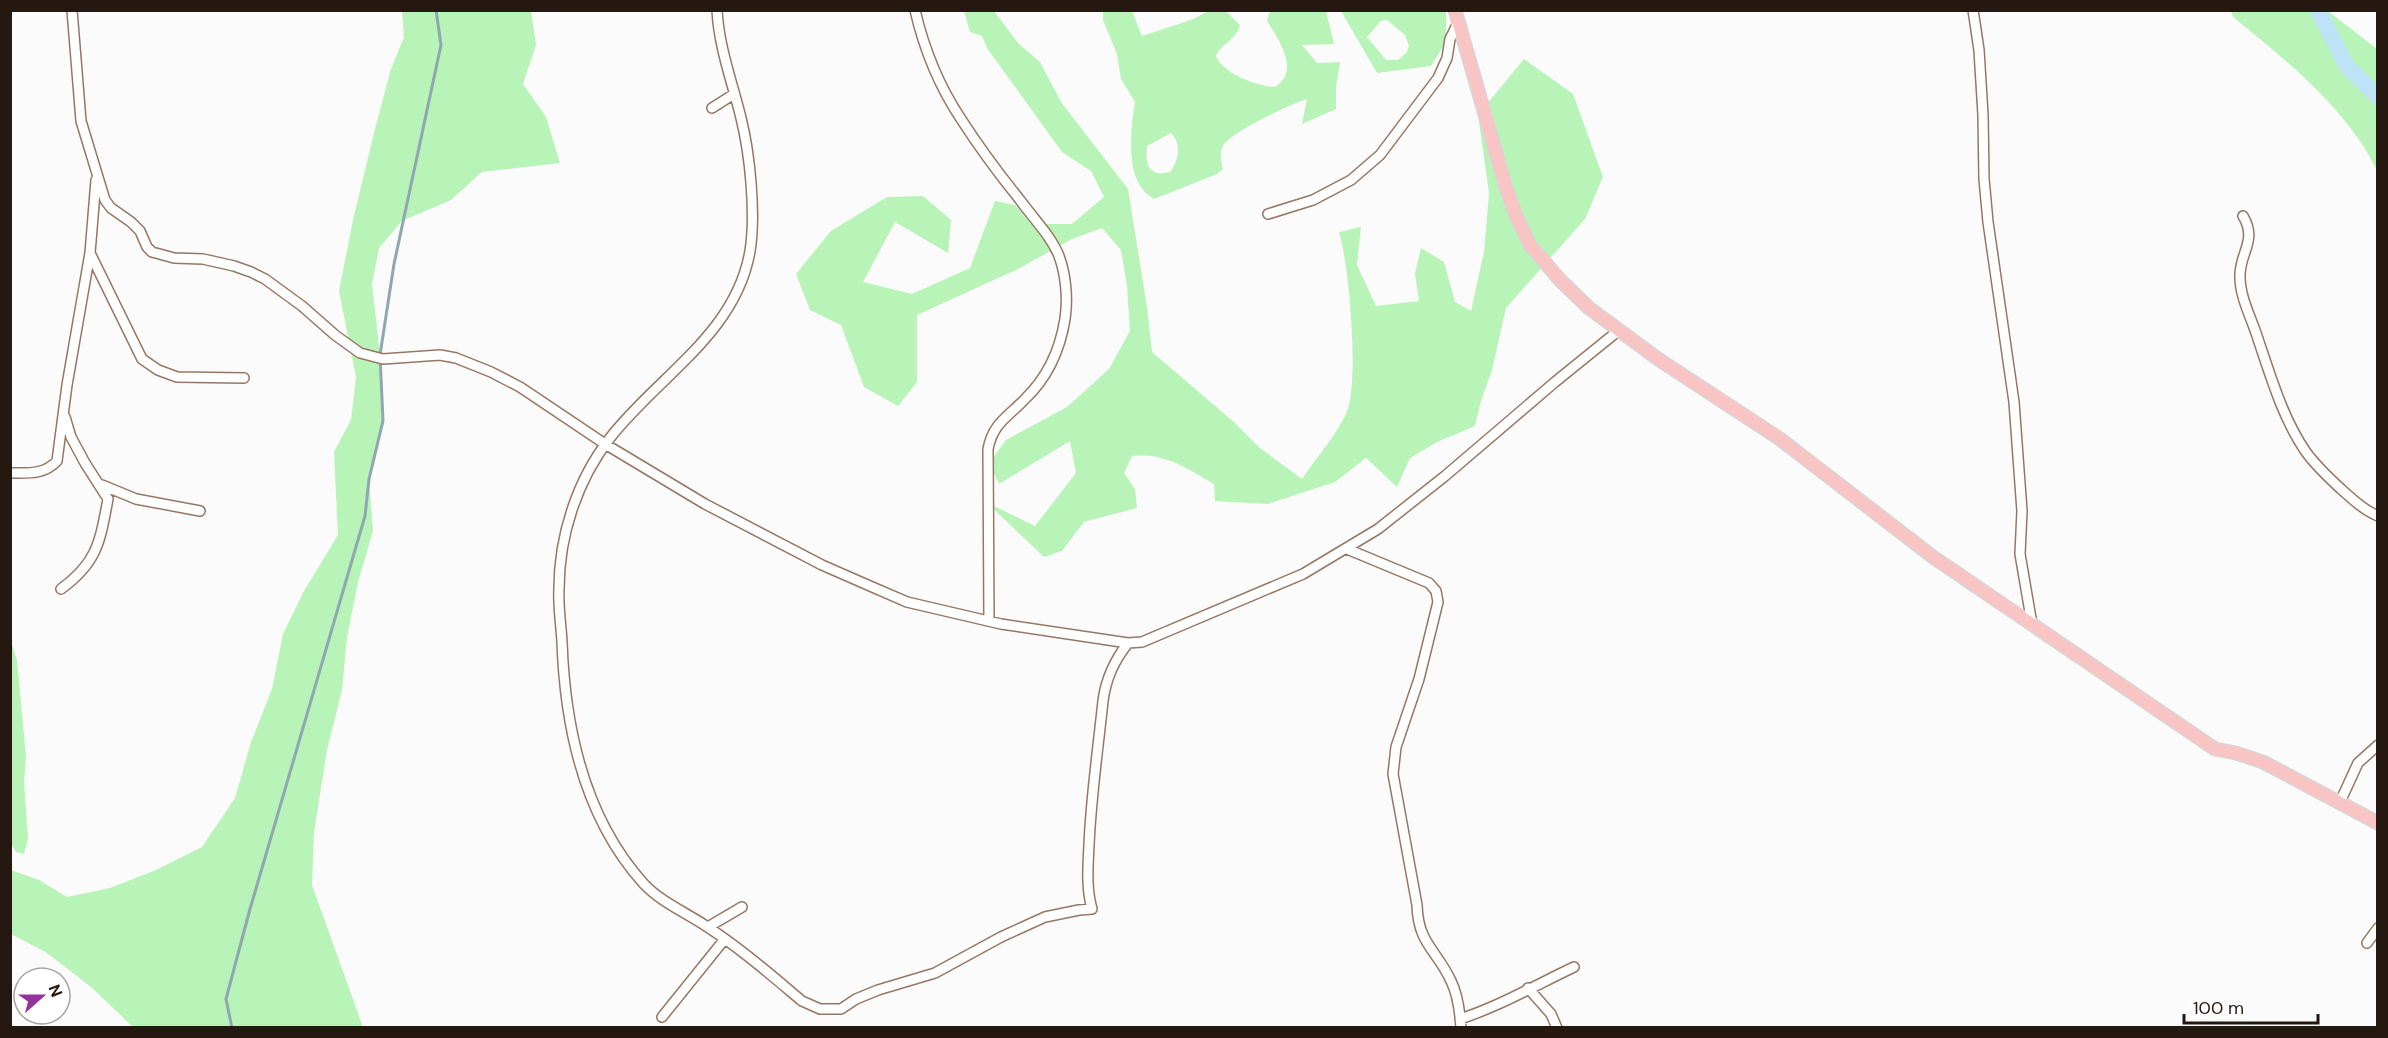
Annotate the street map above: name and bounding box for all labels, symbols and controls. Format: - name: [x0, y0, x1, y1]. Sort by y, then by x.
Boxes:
- north arrow: [12, 966, 72, 1026]
- text: N: [44, 982, 67, 1000]
- scale bar: [2184, 987, 2318, 1025]
- text: 100 m: [2193, 996, 2244, 1020]

